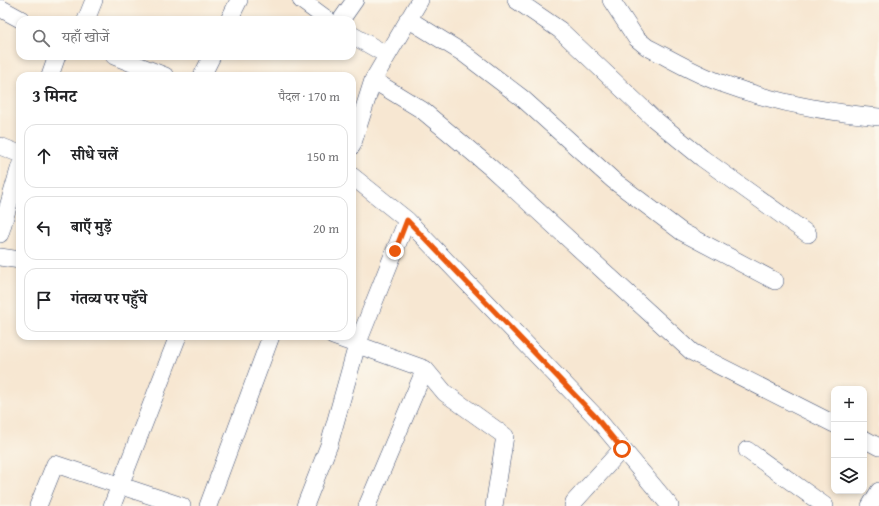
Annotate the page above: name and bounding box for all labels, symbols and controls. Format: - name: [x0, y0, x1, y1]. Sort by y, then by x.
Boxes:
- search box: [16, 16, 356, 60]
- text: यहाँ खोजें: [62, 26, 109, 47]
- icon: search: [30, 27, 52, 49]
- text: 3 मिनट: [32, 83, 77, 108]
- text: पैदल · 170 m: [279, 87, 340, 106]
- text: सीधे चलें: [71, 144, 118, 165]
- icon: ahead: [33, 145, 55, 167]
- text: 150 m: [307, 147, 339, 166]
- text: बाएँ मुड़ें: [71, 216, 112, 237]
- icon: left: [33, 217, 55, 239]
- text: 20 m: [313, 219, 339, 238]
- route end: [386, 242, 404, 260]
- text: गंतव्य पर पहुँचे: [71, 288, 147, 309]
- icon: arrive: [33, 289, 55, 311]
- map controls: [831, 386, 867, 494]
- button: +: [831, 386, 867, 422]
- button: −: [831, 422, 867, 458]
- route start: [613, 440, 631, 458]
- button: layers: [831, 458, 867, 494]

